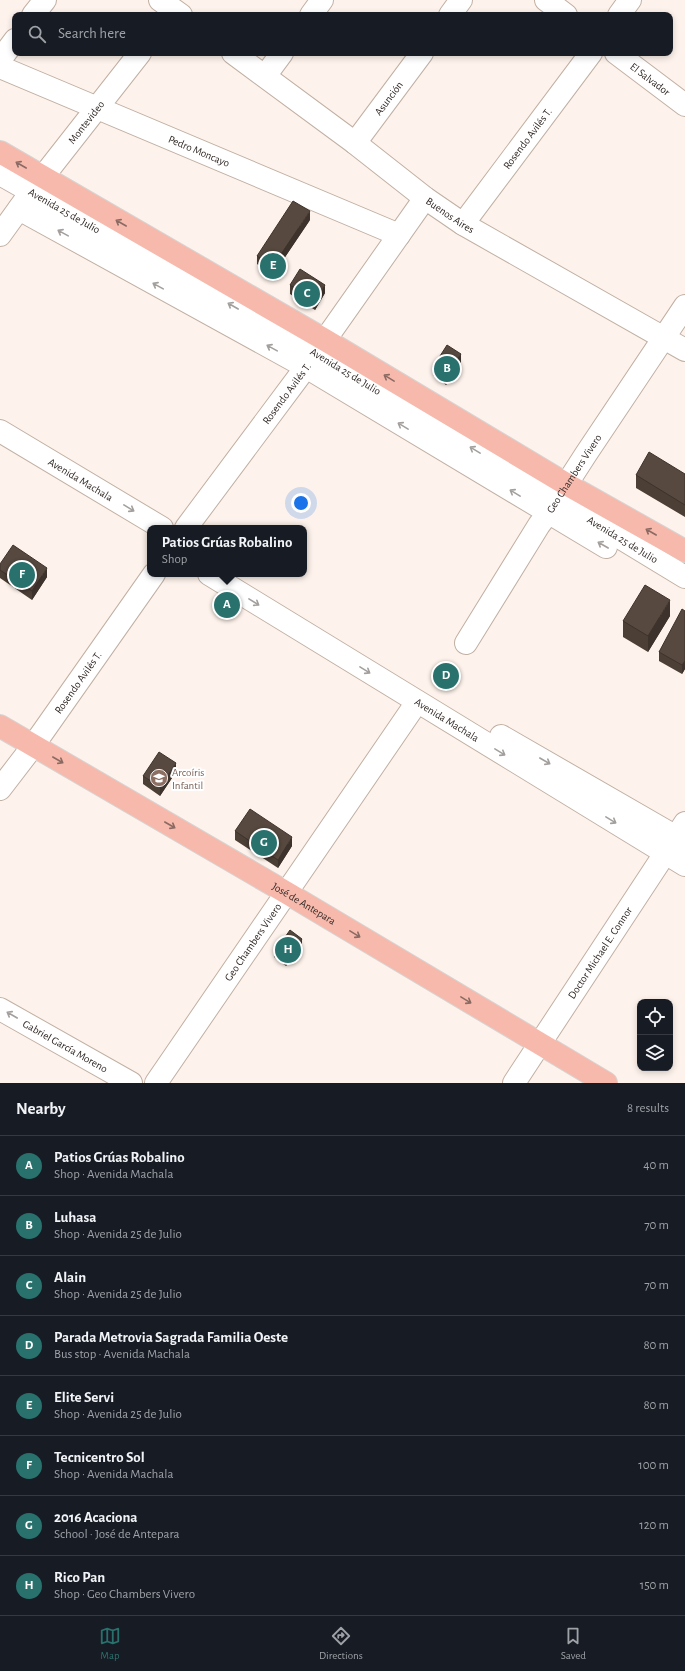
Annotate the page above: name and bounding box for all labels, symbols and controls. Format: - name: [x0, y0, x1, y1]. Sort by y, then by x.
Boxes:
- search box: [12, 12, 673, 56]
- icon: search: [26, 23, 48, 45]
- text: Search here: [58, 26, 126, 41]
- street label: El Salvador: [628, 60, 673, 98]
- street label: Asunción: [372, 79, 405, 117]
- street label: Montevideo: [66, 98, 106, 146]
- street label: Rosendo Avilés T.: [501, 106, 553, 171]
- street label: Pedro Moncayo: [167, 133, 231, 169]
- one-way arrow: [16, 160, 28, 168]
- street label: Avenida 25 de Julio: [27, 186, 102, 235]
- street label: Buenos Aires: [424, 195, 476, 235]
- one-way arrow: [115, 218, 127, 226]
- one-way arrow: [57, 229, 69, 237]
- pin: E: [260, 251, 286, 281]
- pin: C: [294, 279, 320, 309]
- one-way arrow: [152, 281, 164, 289]
- one-way arrow: [227, 302, 239, 310]
- one-way arrow: [266, 344, 278, 352]
- street label: Avenida 25 de Julio: [309, 346, 383, 397]
- pin: B: [434, 354, 460, 384]
- street label: Rosendo Avilés T.: [260, 361, 313, 426]
- one-way arrow: [383, 373, 395, 381]
- one-way arrow: [397, 421, 409, 429]
- street label: Geo Chambers Vivero: [544, 432, 603, 515]
- one-way arrow: [469, 446, 481, 454]
- street label: Avenida Machala: [46, 456, 115, 503]
- one-way arrow: [510, 489, 521, 497]
- your location: [291, 493, 311, 513]
- one-way arrow: [123, 505, 135, 513]
- street label: Avenida 25 de Julio: [585, 514, 660, 565]
- popup: [147, 525, 307, 577]
- one-way arrow: [645, 528, 657, 536]
- text: Patios Grúas Robalino: [162, 535, 292, 550]
- one-way arrow: [597, 541, 609, 549]
- text: Shop: [162, 553, 187, 566]
- pin: F: [9, 560, 35, 590]
- pin: A: [214, 590, 240, 620]
- one-way arrow: [248, 598, 260, 606]
- street label: Rosendo Avilés T.: [52, 649, 103, 715]
- pin: D: [433, 661, 459, 691]
- one-way arrow: [359, 666, 370, 674]
- street label: Avenida Machala: [413, 696, 481, 743]
- one-way arrow: [494, 749, 506, 757]
- one-way arrow: [52, 756, 63, 764]
- one-way arrow: [539, 758, 551, 766]
- place label: Arcoíris Infantil: [172, 767, 204, 791]
- school or university icon: Arcoíris Infantil: [149, 768, 169, 788]
- one-way arrow: [605, 816, 617, 824]
- one-way arrow: [164, 822, 176, 830]
- pin: G: [251, 828, 277, 858]
- street label: José de Antepara: [270, 880, 338, 926]
- street label: Geo Chambers Vivero: [222, 901, 283, 983]
- street label: Doctor Michael E. Connor: [566, 904, 634, 1001]
- one-way arrow: [349, 930, 361, 938]
- pin: H: [275, 935, 301, 965]
- one-way arrow: [460, 997, 472, 1005]
- map controls: [637, 999, 673, 1071]
- button: locate: [637, 999, 673, 1035]
- one-way arrow: [6, 1011, 18, 1019]
- street label: Gabriel García Moreno: [21, 1018, 110, 1074]
- button: layers: [637, 1035, 673, 1071]
- text: Nearby: [16, 1100, 66, 1117]
- text: 8 results: [627, 1102, 669, 1115]
- text: Patios Grúas Robalino: [54, 1150, 185, 1165]
- text: A: [25, 1159, 33, 1172]
- text: 40 m: [643, 1159, 669, 1172]
- text: Shop · Avenida Machala: [54, 1168, 173, 1181]
- text: Luhasa: [54, 1210, 97, 1225]
- text: B: [25, 1219, 33, 1232]
- text: 70 m: [644, 1219, 669, 1232]
- text: Shop · Avenida 25 de Julio: [54, 1228, 182, 1241]
- text: Alain: [54, 1270, 86, 1285]
- text: C: [26, 1279, 32, 1292]
- text: 70 m: [644, 1279, 669, 1292]
- text: Shop · Avenida 25 de Julio: [54, 1288, 182, 1301]
- text: Parada Metrovia Sagrada Familia Oeste: [54, 1330, 288, 1345]
- text: D: [25, 1339, 33, 1352]
- text: 80 m: [643, 1339, 669, 1352]
- text: Bus stop · Avenida Machala: [54, 1348, 190, 1361]
- text: Elite Servi: [54, 1390, 114, 1405]
- text: E: [26, 1399, 32, 1412]
- text: 80 m: [643, 1399, 669, 1412]
- text: Shop · Avenida 25 de Julio: [54, 1408, 182, 1421]
- text: Tecnicentro Sol: [54, 1450, 145, 1465]
- text: F: [26, 1459, 32, 1472]
- text: 100 m: [638, 1459, 669, 1472]
- text: Shop · Avenida Machala: [54, 1468, 173, 1481]
- text: 2016 Acaciona: [54, 1510, 138, 1525]
- text: G: [25, 1519, 33, 1532]
- text: 120 m: [639, 1519, 669, 1532]
- text: School · José de Antepara: [54, 1528, 179, 1541]
- text: Rico Pan: [54, 1570, 105, 1585]
- text: H: [24, 1579, 34, 1592]
- text: 150 m: [640, 1579, 669, 1592]
- text: Shop · Geo Chambers Vivero: [54, 1588, 195, 1601]
- tab: Map: [99, 1625, 121, 1662]
- tab: Directions: [319, 1625, 363, 1662]
- tab: Saved: [561, 1625, 586, 1662]

